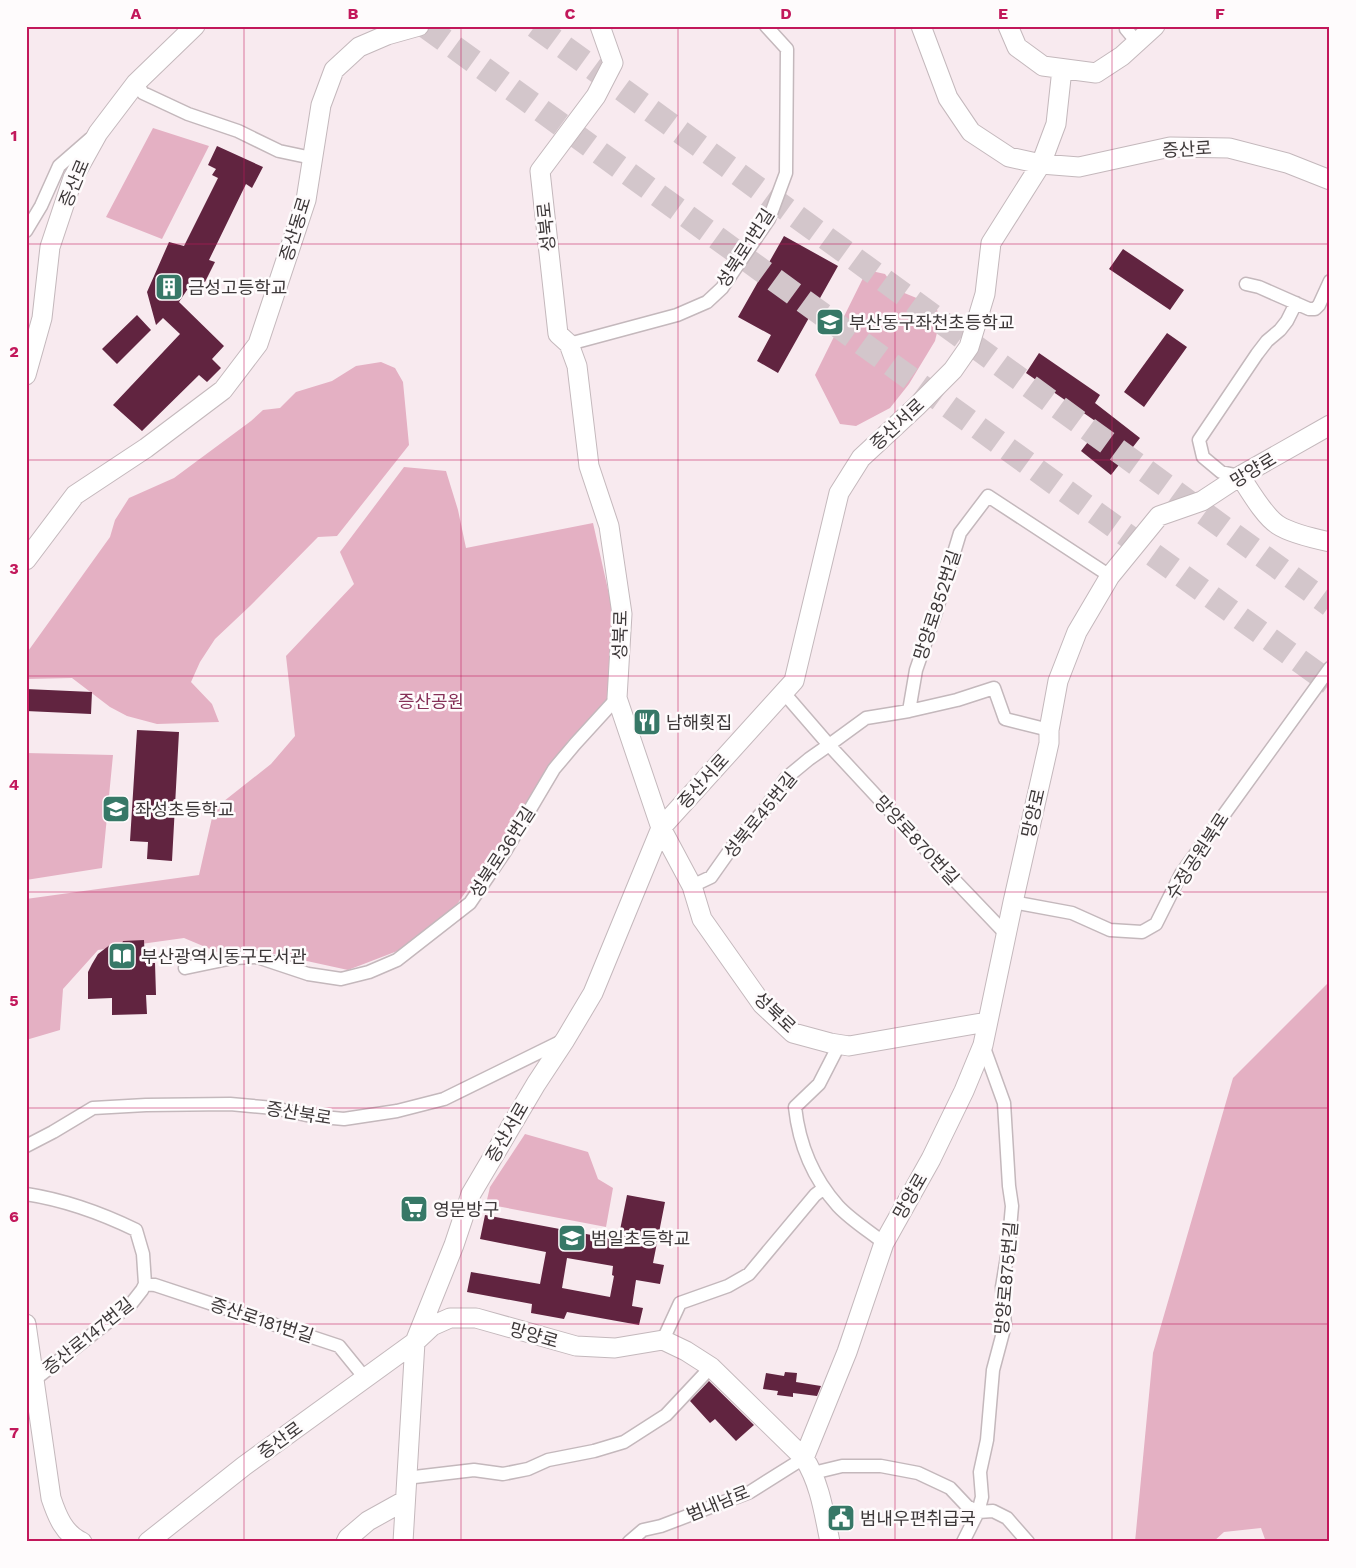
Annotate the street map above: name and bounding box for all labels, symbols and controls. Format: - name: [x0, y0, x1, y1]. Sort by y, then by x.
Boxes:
- text: A: [131, 4, 142, 23]
- text: B: [348, 4, 359, 23]
- text: C: [565, 4, 576, 23]
- text: D: [780, 4, 792, 23]
- text: E: [998, 4, 1008, 23]
- text: F: [1215, 4, 1225, 23]
- text: 1: [11, 126, 17, 145]
- street label: 증산로: [1162, 137, 1212, 161]
- street label: 증산로: [55, 156, 93, 210]
- street label: 증산동로: [275, 194, 315, 264]
- street label: 성북로: [533, 201, 559, 253]
- street label: 성북로1번길: [712, 205, 778, 291]
- building icon: 금성고등학교: [154, 272, 184, 302]
- place label: 금성고등학교: [188, 277, 287, 298]
- school or university icon: 부산동구좌천초등학교: [815, 307, 845, 337]
- place label: 부산동구좌천초등학교: [849, 312, 1015, 333]
- text: 2: [9, 342, 19, 361]
- street label: 증산서로: [866, 394, 928, 454]
- street label: 망양로: [1226, 448, 1280, 492]
- street label: 망양로852번길: [909, 547, 965, 663]
- text: 3: [9, 559, 19, 578]
- street label: 성북로: [609, 610, 631, 660]
- park label: 증산공원: [398, 691, 464, 712]
- restaurant icon: 남해횟집: [632, 707, 662, 737]
- place label: 남해횟집: [666, 712, 732, 733]
- street label: 증산서로: [673, 749, 733, 813]
- street label: 성북로45번길: [719, 768, 801, 862]
- text: 4: [9, 775, 19, 794]
- street label: 망양로: [1017, 786, 1049, 840]
- street label: 망양로870번길: [870, 791, 964, 889]
- school or university icon: 좌성초등학교: [101, 794, 131, 824]
- place label: 좌성초등학교: [135, 799, 234, 820]
- street label: 성북로36번길: [465, 803, 539, 901]
- street label: 수정공원북로: [1161, 809, 1233, 903]
- library icon: 부산광역시동구도서관: [107, 941, 137, 971]
- place label: 부산광역시동구도서관: [141, 946, 307, 967]
- street label: 성북로: [750, 987, 800, 1037]
- text: 5: [9, 991, 19, 1010]
- street label: 증산북로: [265, 1097, 333, 1129]
- street label: 증산서로: [481, 1098, 533, 1166]
- street label: 망양로: [888, 1169, 932, 1223]
- supermarket icon: 영문방구: [399, 1194, 429, 1224]
- place label: 영문방구: [433, 1199, 499, 1220]
- text: 6: [9, 1207, 19, 1226]
- street label: 망양로875번길: [991, 1220, 1021, 1336]
- school or university icon: 범일초등학교: [557, 1223, 587, 1253]
- place label: 범일초등학교: [591, 1228, 690, 1249]
- street label: 증산로147번길: [39, 1293, 137, 1379]
- street label: 증산로181번길: [207, 1293, 317, 1347]
- street label: 망양로: [507, 1318, 561, 1352]
- street label: 증산로: [254, 1417, 306, 1463]
- text: 7: [9, 1423, 19, 1442]
- street label: 범내남로: [683, 1481, 753, 1525]
- public building icon: 범내우편취급국: [826, 1503, 856, 1533]
- place label: 범내우편취급국: [860, 1508, 976, 1529]

